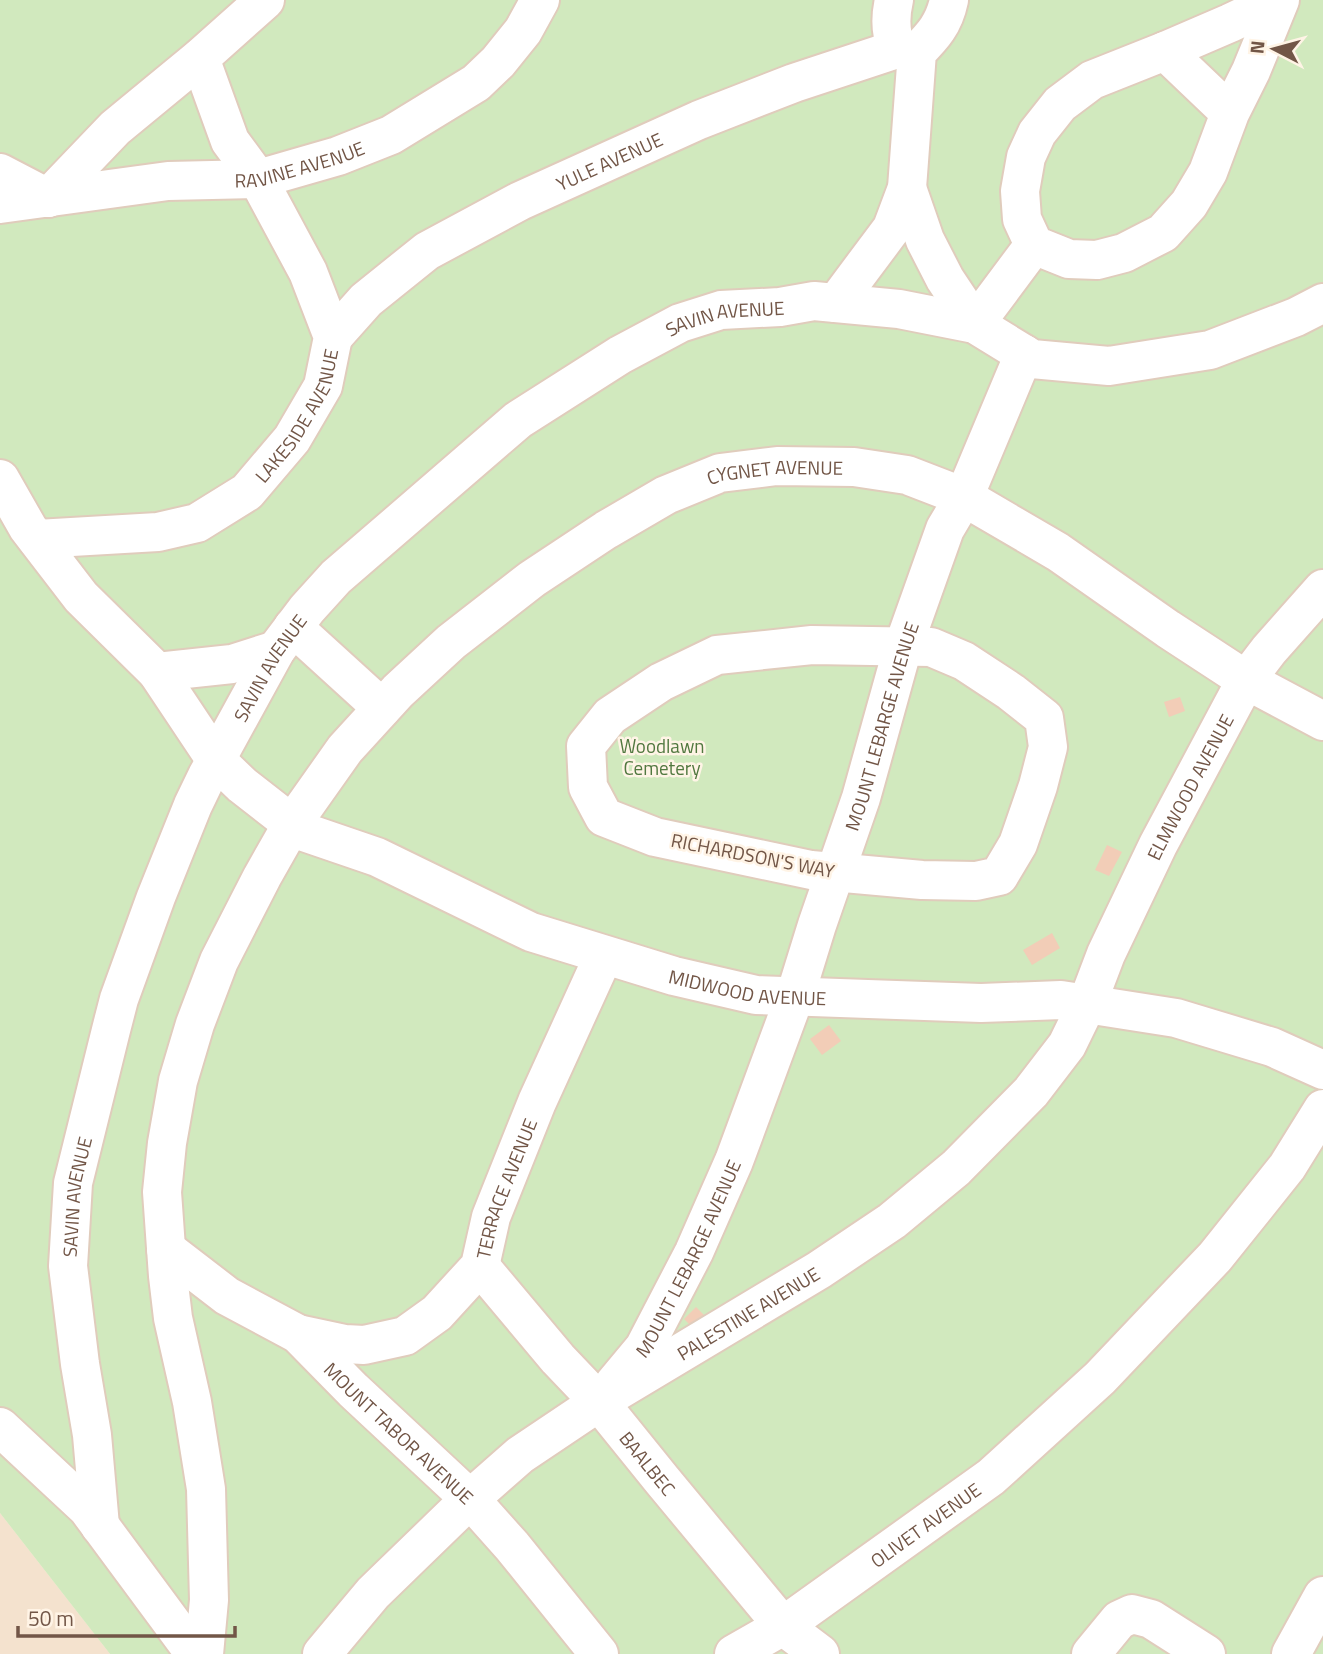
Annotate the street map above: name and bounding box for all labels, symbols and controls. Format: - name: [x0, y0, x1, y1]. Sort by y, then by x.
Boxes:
- north arrow: [1239, 14, 1309, 84]
- text: N: [1241, 39, 1272, 55]
- street label: YULE AVENUE: [551, 124, 667, 198]
- street label: RAVINE AVENUE: [234, 133, 368, 194]
- street label: SAVIN AVENUE: [660, 292, 785, 343]
- street label: LAKESIDE AVENUE: [247, 346, 345, 488]
- street label: CYGNET AVENUE: [702, 451, 843, 492]
- street label: SAVIN AVENUE: [225, 607, 313, 727]
- street label: MOUNT LEBARGE AVENUE: [836, 617, 925, 834]
- street label: ELMWOOD AVENUE: [1139, 708, 1240, 865]
- park label: Woodlawn Cemetery: [619, 731, 705, 782]
- street label: RICHARDSON'S WAY: [669, 825, 838, 885]
- street label: MIDWOOD AVENUE: [666, 961, 827, 1012]
- street label: TERRACE AVENUE: [468, 1114, 544, 1262]
- street label: SAVIN AVENUE: [54, 1133, 99, 1258]
- street label: MOUNT LEBARGE AVENUE: [628, 1155, 748, 1363]
- street label: PALESTINE AVENUE: [671, 1258, 825, 1367]
- street label: MOUNT TABOR AVENUE: [318, 1355, 481, 1510]
- street label: BAALBEC: [613, 1424, 683, 1501]
- street label: OLIVET AVENUE: [864, 1475, 986, 1574]
- scale bar: [18, 1594, 234, 1638]
- text: 50 m: [28, 1602, 74, 1634]

